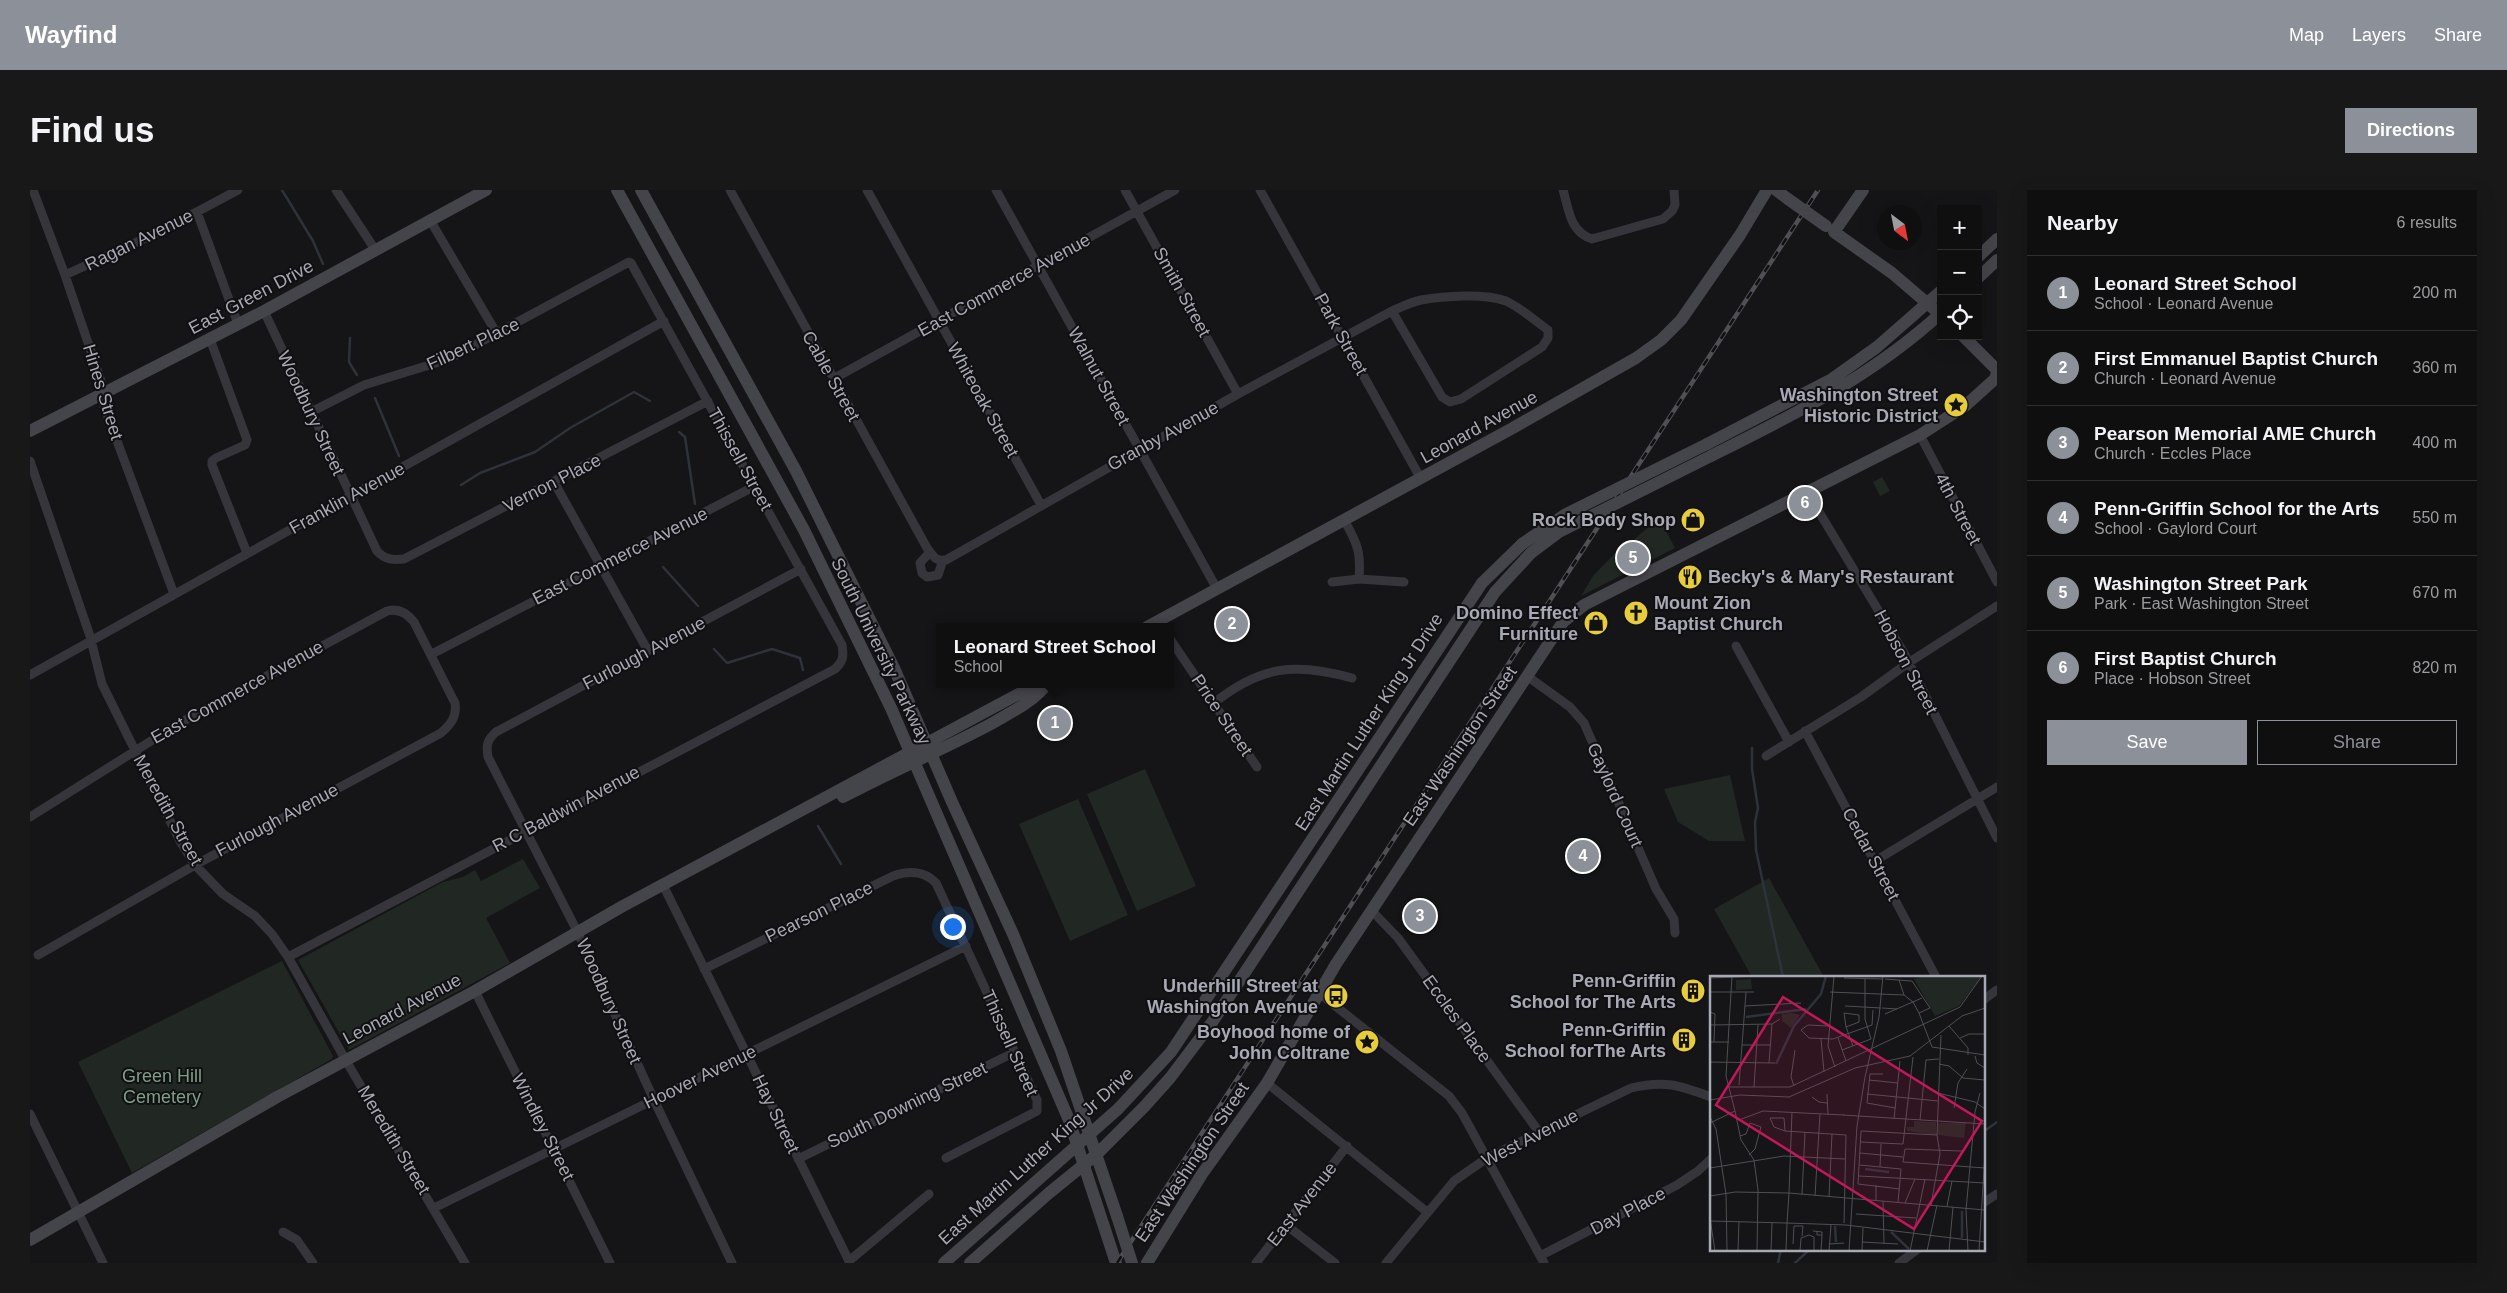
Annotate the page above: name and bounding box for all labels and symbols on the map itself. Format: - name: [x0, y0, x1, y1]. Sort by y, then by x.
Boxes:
- street label: Ragan Avenue: [82, 205, 196, 275]
- north arrow: [1877, 205, 1922, 250]
- street label: East Commerce Avenue: [914, 229, 1094, 341]
- street label: Smith Street: [1149, 244, 1215, 340]
- street label: East Green Drive: [185, 256, 317, 338]
- street label: Park Street: [1310, 290, 1372, 378]
- street label: Filbert Place: [423, 314, 523, 374]
- street label: Walnut Street: [1064, 324, 1134, 428]
- street label: Cable Street: [798, 327, 864, 425]
- street label: Whiteoak Street: [943, 339, 1023, 461]
- street label: Hines Street: [79, 342, 127, 442]
- street label: Woodbury Street: [273, 348, 349, 478]
- place label: Washington Street Historic District: [1780, 385, 1938, 426]
- street label: Leonard Avenue: [1417, 387, 1541, 467]
- place icon: Washington Street Historic District: [1943, 392, 1969, 418]
- street label: Granby Avenue: [1104, 397, 1222, 475]
- street label: Thissell Street: [704, 404, 776, 514]
- street label: Vernon Place: [500, 450, 604, 516]
- street label: Franklin Avenue: [286, 458, 408, 538]
- street label: 4th Street: [1931, 470, 1985, 548]
- pin: 6: [1789, 484, 1821, 522]
- street label: East Commerce Avenue: [529, 503, 711, 609]
- shop icon: Rock Body Shop: [1680, 507, 1706, 533]
- place label: Rock Body Shop: [1532, 510, 1676, 530]
- pin: 5: [1617, 539, 1649, 577]
- street label: South University Parkway: [827, 554, 935, 748]
- restaurant icon: Becky's & Mary's Restaurant: [1677, 564, 1703, 590]
- place label: Becky's & Mary's Restaurant: [1708, 567, 1954, 587]
- place label: Mount Zion Baptist Church: [1654, 593, 1783, 634]
- church icon: Mount Zion Baptist Church: [1623, 600, 1649, 626]
- place label: Domino Effect Furniture: [1456, 603, 1578, 644]
- pin: 2: [1216, 605, 1248, 643]
- street label: Hobson Street: [1870, 607, 1942, 717]
- street label: East Martin Luther King Jr Drive: [1291, 610, 1447, 834]
- shop icon: Domino Effect Furniture: [1583, 610, 1609, 636]
- street label: Furlough Avenue: [579, 612, 709, 694]
- street label: East Commerce Avenue: [147, 636, 327, 748]
- street label: East Washington Street: [1399, 662, 1521, 830]
- street label: Price Street: [1187, 670, 1257, 760]
- pin: 1: [1039, 704, 1071, 742]
- street label: Gaylord Court: [1583, 740, 1647, 850]
- street label: Meredith Street: [129, 751, 207, 869]
- street label: R C Baldwin Avenue: [489, 762, 643, 856]
- street label: Furlough Avenue: [212, 779, 342, 861]
- street label: Cedar Street: [1838, 804, 1904, 904]
- pin: 4: [1567, 837, 1599, 875]
- street label: Pearson Place: [762, 877, 876, 947]
- pin: 3: [1404, 897, 1436, 935]
- your location: [940, 914, 966, 940]
- street label: Woodbury Street: [572, 935, 646, 1067]
- street label: Leonard Avenue: [340, 969, 464, 1049]
- street label: Eccles Place: [1419, 971, 1495, 1067]
- place label: Penn-Griffin School for The Arts: [1510, 971, 1676, 1012]
- place label: Underhill Street at Washington Avenue: [1147, 976, 1318, 1017]
- inset map: [1710, 976, 1984, 1250]
- building icon: Penn-Griffin School for The Arts: [1680, 978, 1706, 1004]
- bus stop icon: Underhill Street at Washington Avenue: [1323, 983, 1349, 1009]
- street label: Thissell Street: [978, 987, 1042, 1099]
- place label: Penn-Griffin School forThe Arts: [1505, 1020, 1666, 1061]
- place label: Boyhood home of John Coltrane: [1197, 1022, 1351, 1063]
- building icon: Penn-Griffin School forThe Arts: [1671, 1027, 1697, 1053]
- place icon: Boyhood home of John Coltrane: [1354, 1029, 1380, 1055]
- street label: Hoover Avenue: [640, 1041, 760, 1113]
- street label: South Downing Street: [824, 1058, 990, 1152]
- street label: East Martin Luther King Jr Drive: [935, 1063, 1137, 1249]
- park label: Green Hill Cemetery: [122, 1066, 202, 1107]
- street label: Windley Street: [508, 1070, 578, 1184]
- street label: Hay Street: [748, 1071, 804, 1157]
- street label: East Washington Street: [1131, 1078, 1253, 1246]
- street label: Meredith Street: [354, 1082, 434, 1198]
- street label: West Avenue: [1478, 1105, 1582, 1171]
- street label: East Avenue: [1263, 1158, 1341, 1250]
- street label: Day Place: [1587, 1183, 1669, 1239]

